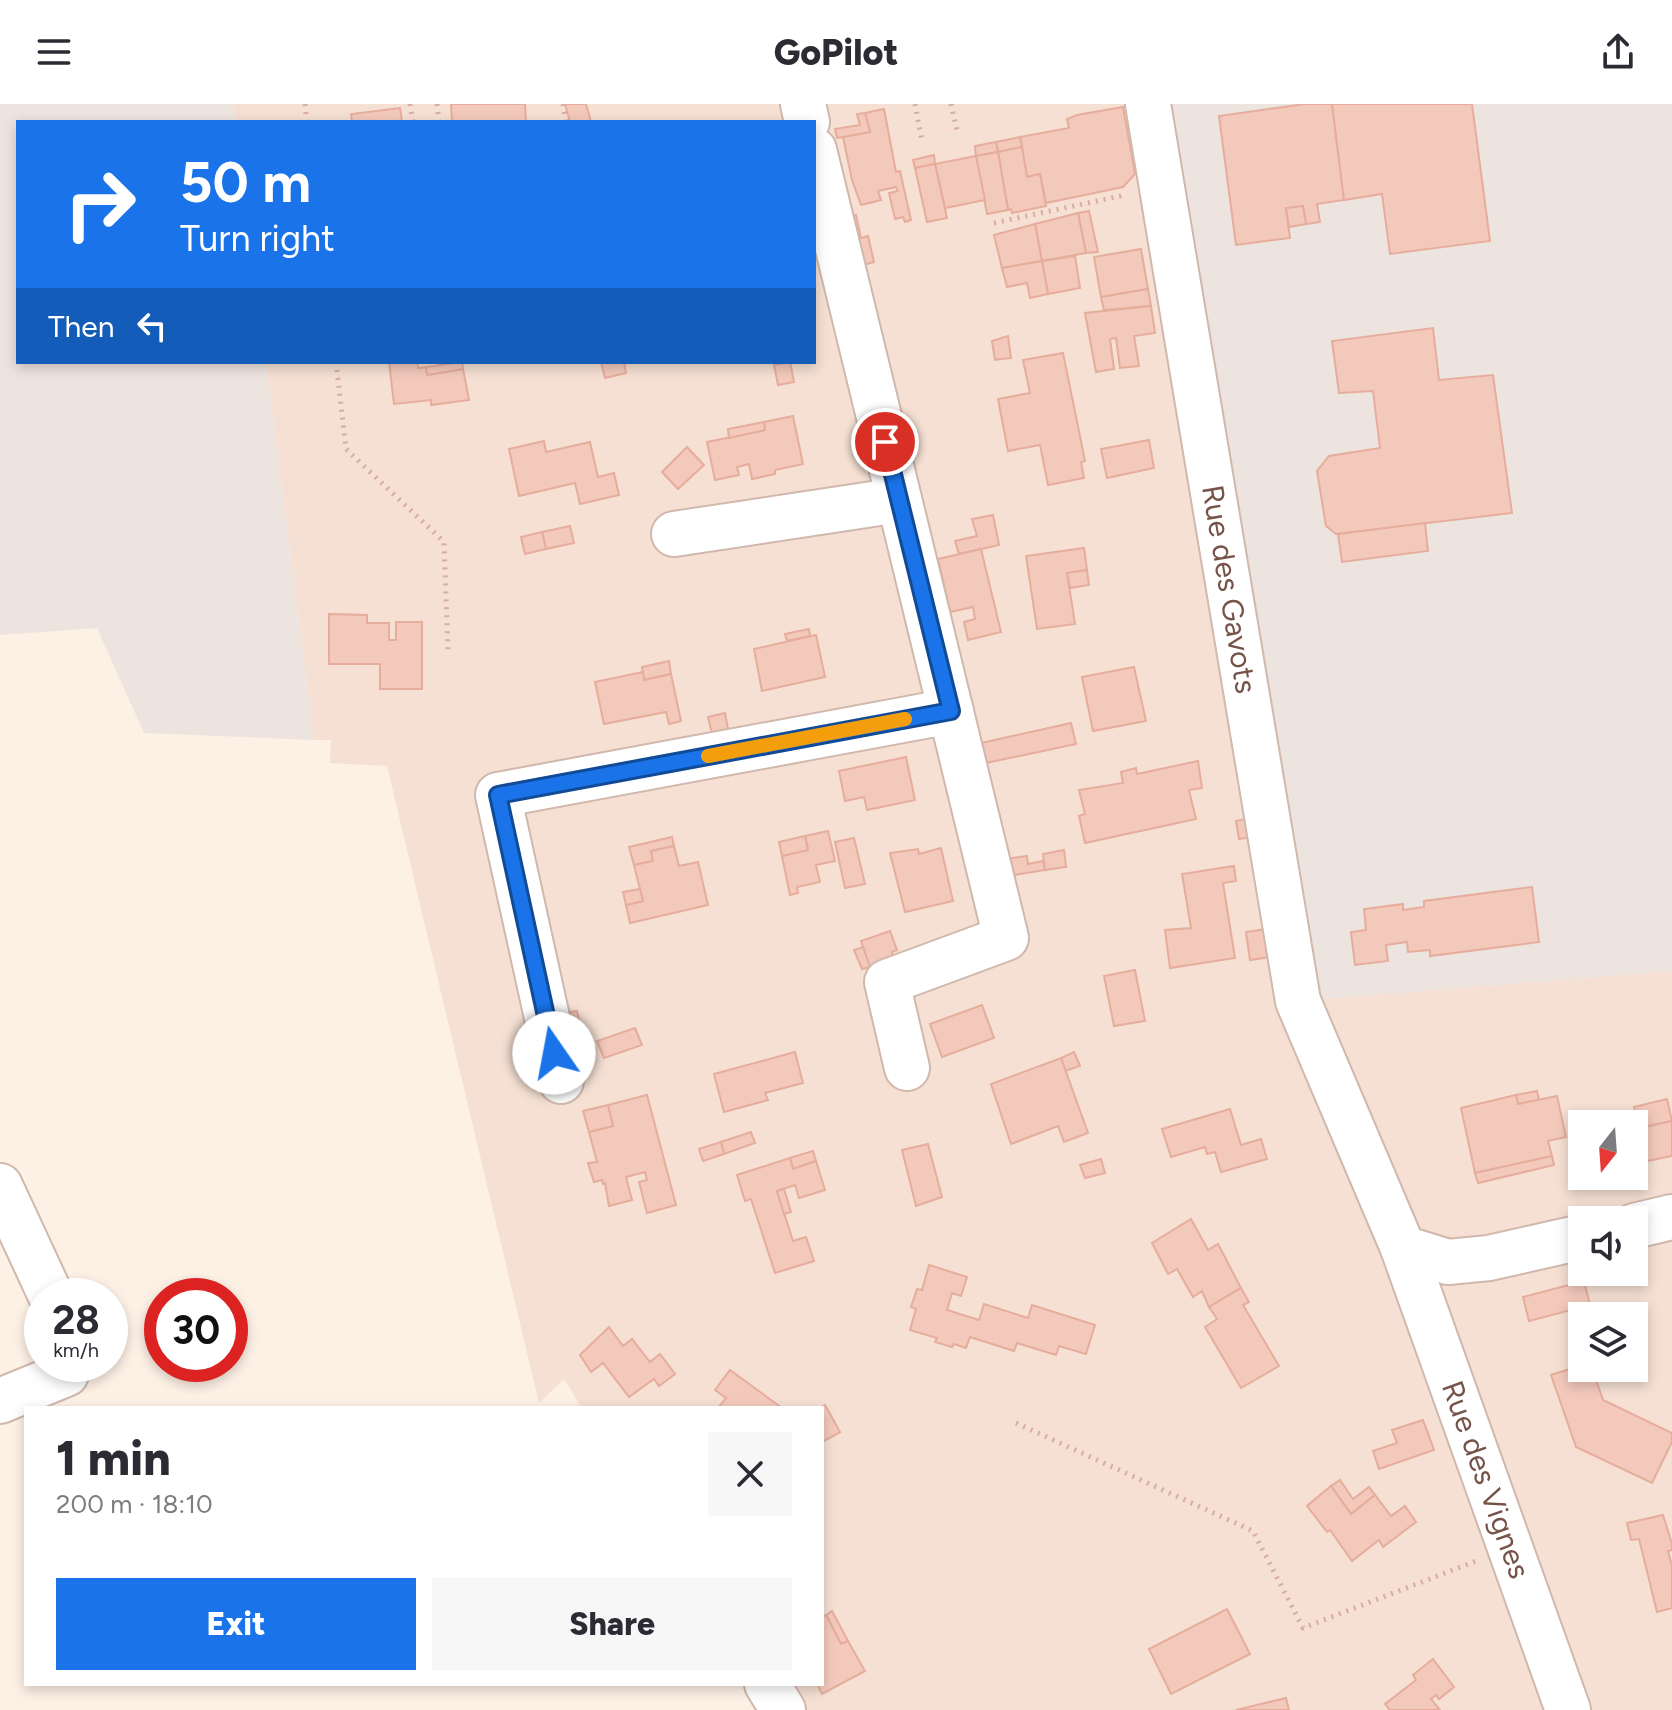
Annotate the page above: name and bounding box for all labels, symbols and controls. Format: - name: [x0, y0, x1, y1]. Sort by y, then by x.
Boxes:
- icon: menu: [32, 30, 76, 74]
- icon: share: [1596, 30, 1640, 74]
- text: GoPilot: [774, 31, 898, 74]
- text: 50 m: [180, 149, 311, 216]
- icon: right: [48, 152, 152, 256]
- text: Turn right: [180, 217, 335, 260]
- icon: left: [130, 304, 174, 348]
- text: Then: [48, 308, 114, 345]
- pin: [851, 408, 919, 476]
- icon: arrive: [863, 420, 907, 464]
- street label: Rue des Gavots: [1194, 482, 1265, 696]
- position arrow: [512, 1011, 596, 1095]
- north arrow: [1568, 1110, 1648, 1190]
- map controls: [1568, 1110, 1648, 1382]
- button: sound: [1568, 1206, 1648, 1286]
- speed limit sign: 30: [144, 1278, 248, 1382]
- text: 28: [52, 1296, 100, 1344]
- button: layers: [1568, 1302, 1648, 1382]
- text: km/h: [53, 1338, 99, 1362]
- street label: Rue des Vignes: [1434, 1376, 1538, 1583]
- text: 1 min: [56, 1429, 171, 1487]
- button: close: [708, 1432, 792, 1516]
- text: 200 m · 18:10: [56, 1488, 213, 1520]
- button: Exit: [56, 1578, 416, 1670]
- button: Share: [432, 1578, 792, 1670]

